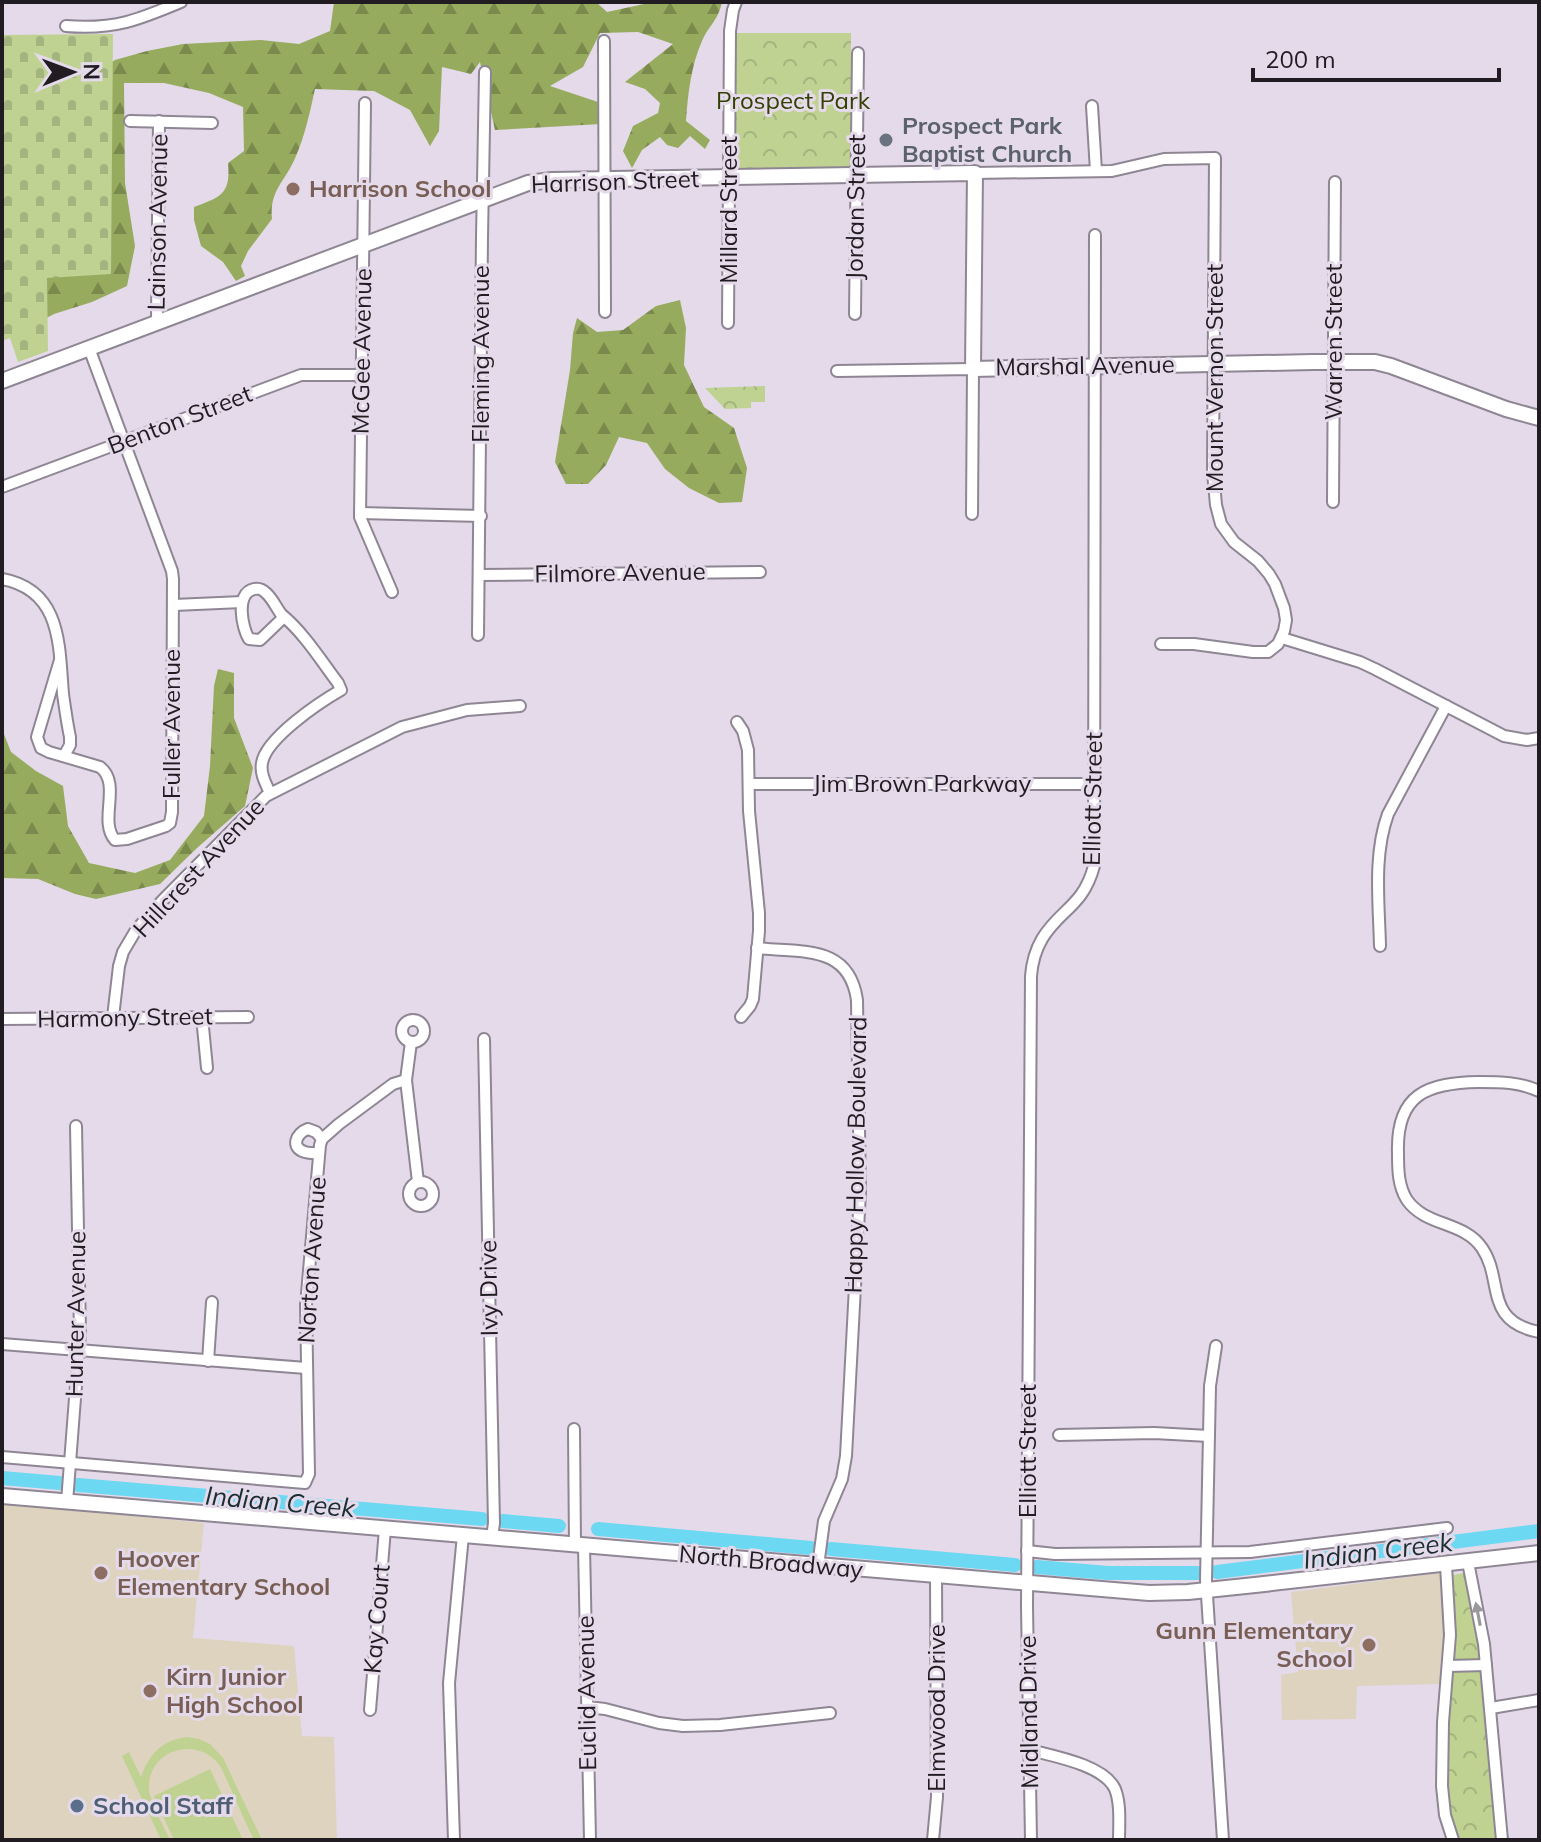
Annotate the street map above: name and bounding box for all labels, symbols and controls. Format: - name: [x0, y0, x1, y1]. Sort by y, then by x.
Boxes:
- north arrow: [32, 32, 112, 112]
- scale bar: [1253, 32, 1499, 82]
- text: 200 m: [1265, 44, 1336, 74]
- text: N: [78, 63, 106, 80]
- park label: Prospect Park: [716, 85, 871, 115]
- place label: Prospect Park Baptist Church: [902, 110, 1072, 168]
- marker: Prospect Park Baptist Church: [877, 131, 895, 149]
- street label: Lainson Avenue: [140, 133, 174, 311]
- street label: Jordan Street: [839, 134, 871, 280]
- street label: Millard Street: [713, 136, 743, 284]
- street label: Harrison Street: [530, 163, 700, 199]
- place label: Harrison School: [309, 173, 492, 203]
- marker: Harrison School: [284, 180, 302, 198]
- street label: Mount Vernon Street: [1199, 264, 1229, 492]
- street label: Warren Street: [1318, 264, 1348, 420]
- street label: Fleming Avenue: [465, 265, 495, 443]
- street label: McGee Avenue: [345, 268, 377, 434]
- street label: Marshal Avenue: [995, 348, 1175, 382]
- street label: Benton Street: [103, 378, 256, 460]
- street label: Filmore Avenue: [534, 556, 706, 588]
- street label: Fuller Avenue: [156, 649, 186, 799]
- street label: Elliott Street: [1076, 732, 1108, 866]
- street label: Jim Brown Parkway: [813, 768, 1031, 798]
- street label: Hillcrest Avenue: [126, 792, 270, 943]
- street label: Harmony Street: [37, 1000, 213, 1034]
- street label: Happy Hollow Boulevard: [838, 1016, 872, 1294]
- street label: Norton Avenue: [290, 1176, 332, 1344]
- street label: Hunter Avenue: [59, 1231, 91, 1397]
- street label: Ivy Drive: [472, 1240, 504, 1336]
- street label: Elliott Street: [1012, 1384, 1042, 1518]
- water label: Indian Creek: [204, 1479, 357, 1525]
- water label: Indian Creek: [1301, 1525, 1455, 1576]
- street label: North Broadway: [678, 1538, 865, 1584]
- place label: Hoover Elementary School: [117, 1543, 330, 1601]
- street label: Kay Court: [356, 1563, 396, 1675]
- marker: Hoover Elementary School: [92, 1564, 110, 1582]
- one-way arrow: [1471, 1601, 1484, 1626]
- street label: Euclid Avenue: [570, 1615, 602, 1771]
- place label: Gunn Elementary School: [1155, 1615, 1354, 1673]
- street label: Elmwood Drive: [921, 1624, 951, 1792]
- street label: Midland Drive: [1012, 1635, 1044, 1789]
- marker: Gunn Elementary School: [1360, 1636, 1378, 1654]
- place label: Kirn Junior High School: [166, 1661, 304, 1719]
- marker: Kirn Junior High School: [141, 1682, 159, 1700]
- place label: School Staff: [93, 1790, 234, 1820]
- marker: School Staff: [68, 1797, 86, 1815]

